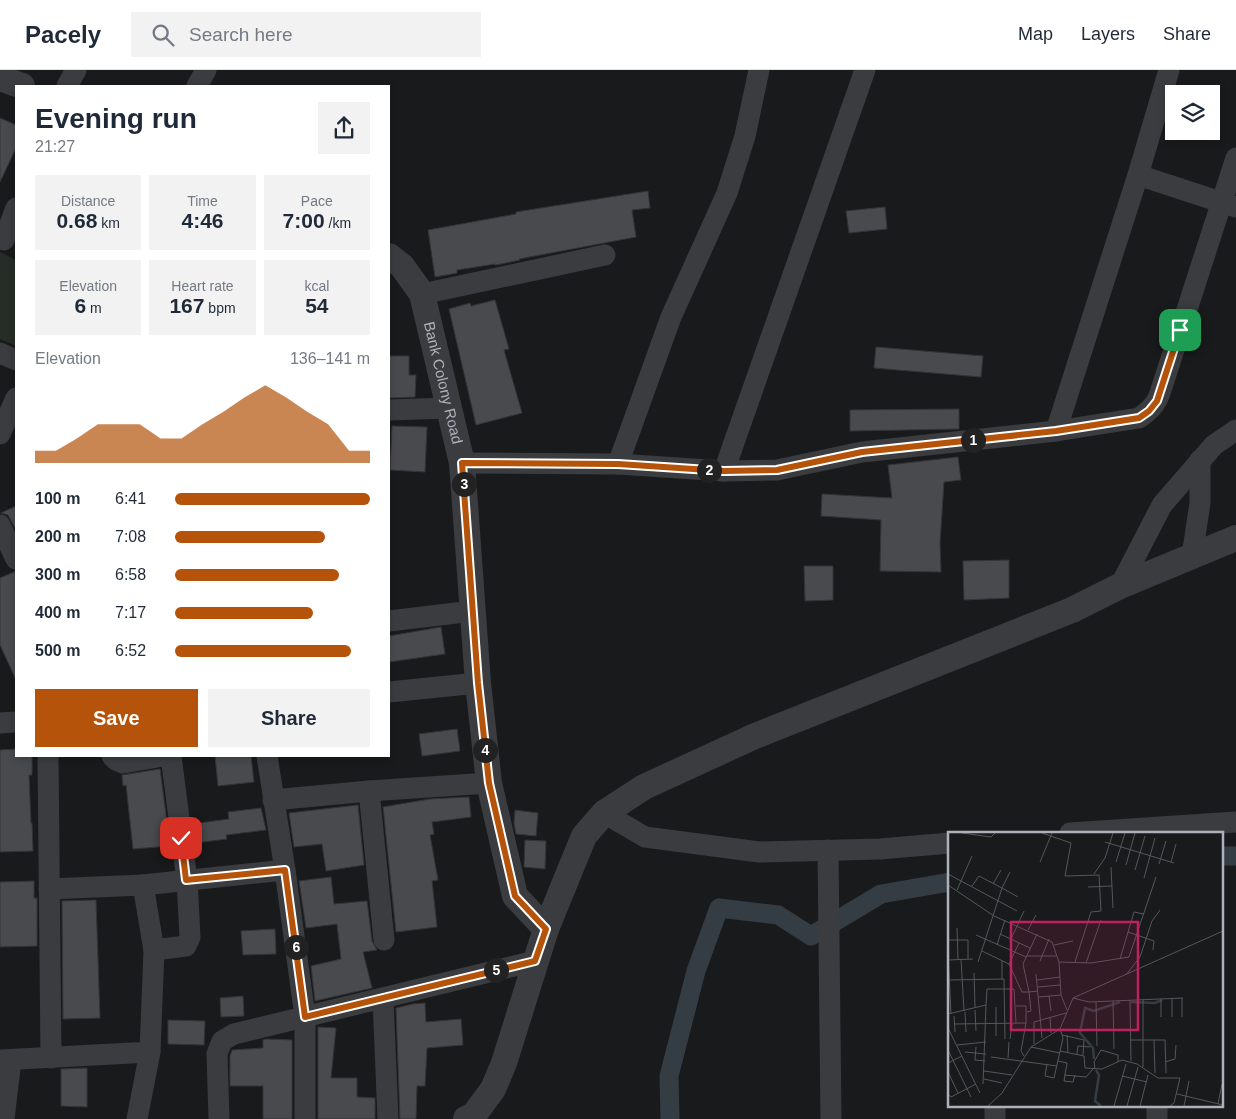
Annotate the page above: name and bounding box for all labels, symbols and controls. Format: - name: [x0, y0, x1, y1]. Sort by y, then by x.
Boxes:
- search box: [131, 12, 481, 57]
- text: Pacely: [25, 21, 101, 48]
- icon: search: [149, 21, 177, 49]
- text: Search here: [189, 24, 293, 45]
- text: Map: [1018, 24, 1053, 44]
- text: Layers: [1081, 24, 1135, 44]
- text: Share: [1163, 24, 1211, 44]
- map controls: [1165, 85, 1220, 140]
- button: layers: [1165, 85, 1220, 140]
- button: share: [318, 102, 370, 154]
- text: Evening run: [35, 103, 197, 134]
- text: 21:27: [35, 138, 75, 155]
- text: Distance: [61, 193, 115, 209]
- text: Time: [187, 193, 218, 209]
- text: Pace: [301, 193, 333, 209]
- text: 0.68: [56, 209, 97, 232]
- text: 4:46: [181, 209, 224, 232]
- text: 7:00: [283, 209, 325, 232]
- text: km: [97, 215, 120, 231]
- text: /km: [325, 215, 351, 231]
- text: Elevation: [59, 278, 117, 294]
- text: Heart rate: [171, 278, 234, 294]
- text: kcal: [304, 278, 329, 294]
- text: 6: [75, 294, 86, 317]
- text: 167: [169, 294, 204, 317]
- text: 54: [305, 294, 329, 317]
- text: m: [86, 300, 102, 316]
- text: bpm: [204, 300, 236, 316]
- pin: [1159, 309, 1201, 351]
- icon: arrive: [1166, 316, 1194, 344]
- street label: Bank Colony Road: [421, 320, 466, 445]
- text: Elevation: [35, 350, 101, 367]
- text: 136–141 m: [290, 350, 370, 367]
- pin: 1: [960, 428, 986, 452]
- text: 1: [970, 432, 977, 448]
- pin: 2: [696, 458, 722, 482]
- text: 2: [706, 462, 713, 478]
- pin: 3: [452, 472, 476, 496]
- text: 3: [461, 476, 468, 492]
- text: 100 m: [35, 490, 80, 507]
- text: 6:41: [115, 490, 146, 507]
- text: 200 m: [35, 528, 80, 545]
- text: 7:08: [115, 528, 146, 545]
- text: 300 m: [35, 566, 80, 583]
- text: 6:58: [115, 566, 146, 583]
- text: 400 m: [35, 604, 80, 621]
- text: 7:17: [115, 604, 146, 621]
- text: 500 m: [35, 642, 80, 659]
- text: 6:52: [115, 642, 146, 659]
- button: Save: [35, 689, 198, 747]
- button: Share: [208, 689, 370, 747]
- pin: 4: [472, 738, 498, 762]
- text: 4: [482, 742, 489, 758]
- pin: [160, 817, 202, 859]
- icon: check: [167, 824, 195, 852]
- inset map: [948, 832, 1224, 1106]
- pin: 6: [284, 934, 308, 960]
- text: 6: [293, 939, 300, 955]
- pin: 5: [484, 958, 508, 982]
- text: 5: [493, 962, 500, 978]

